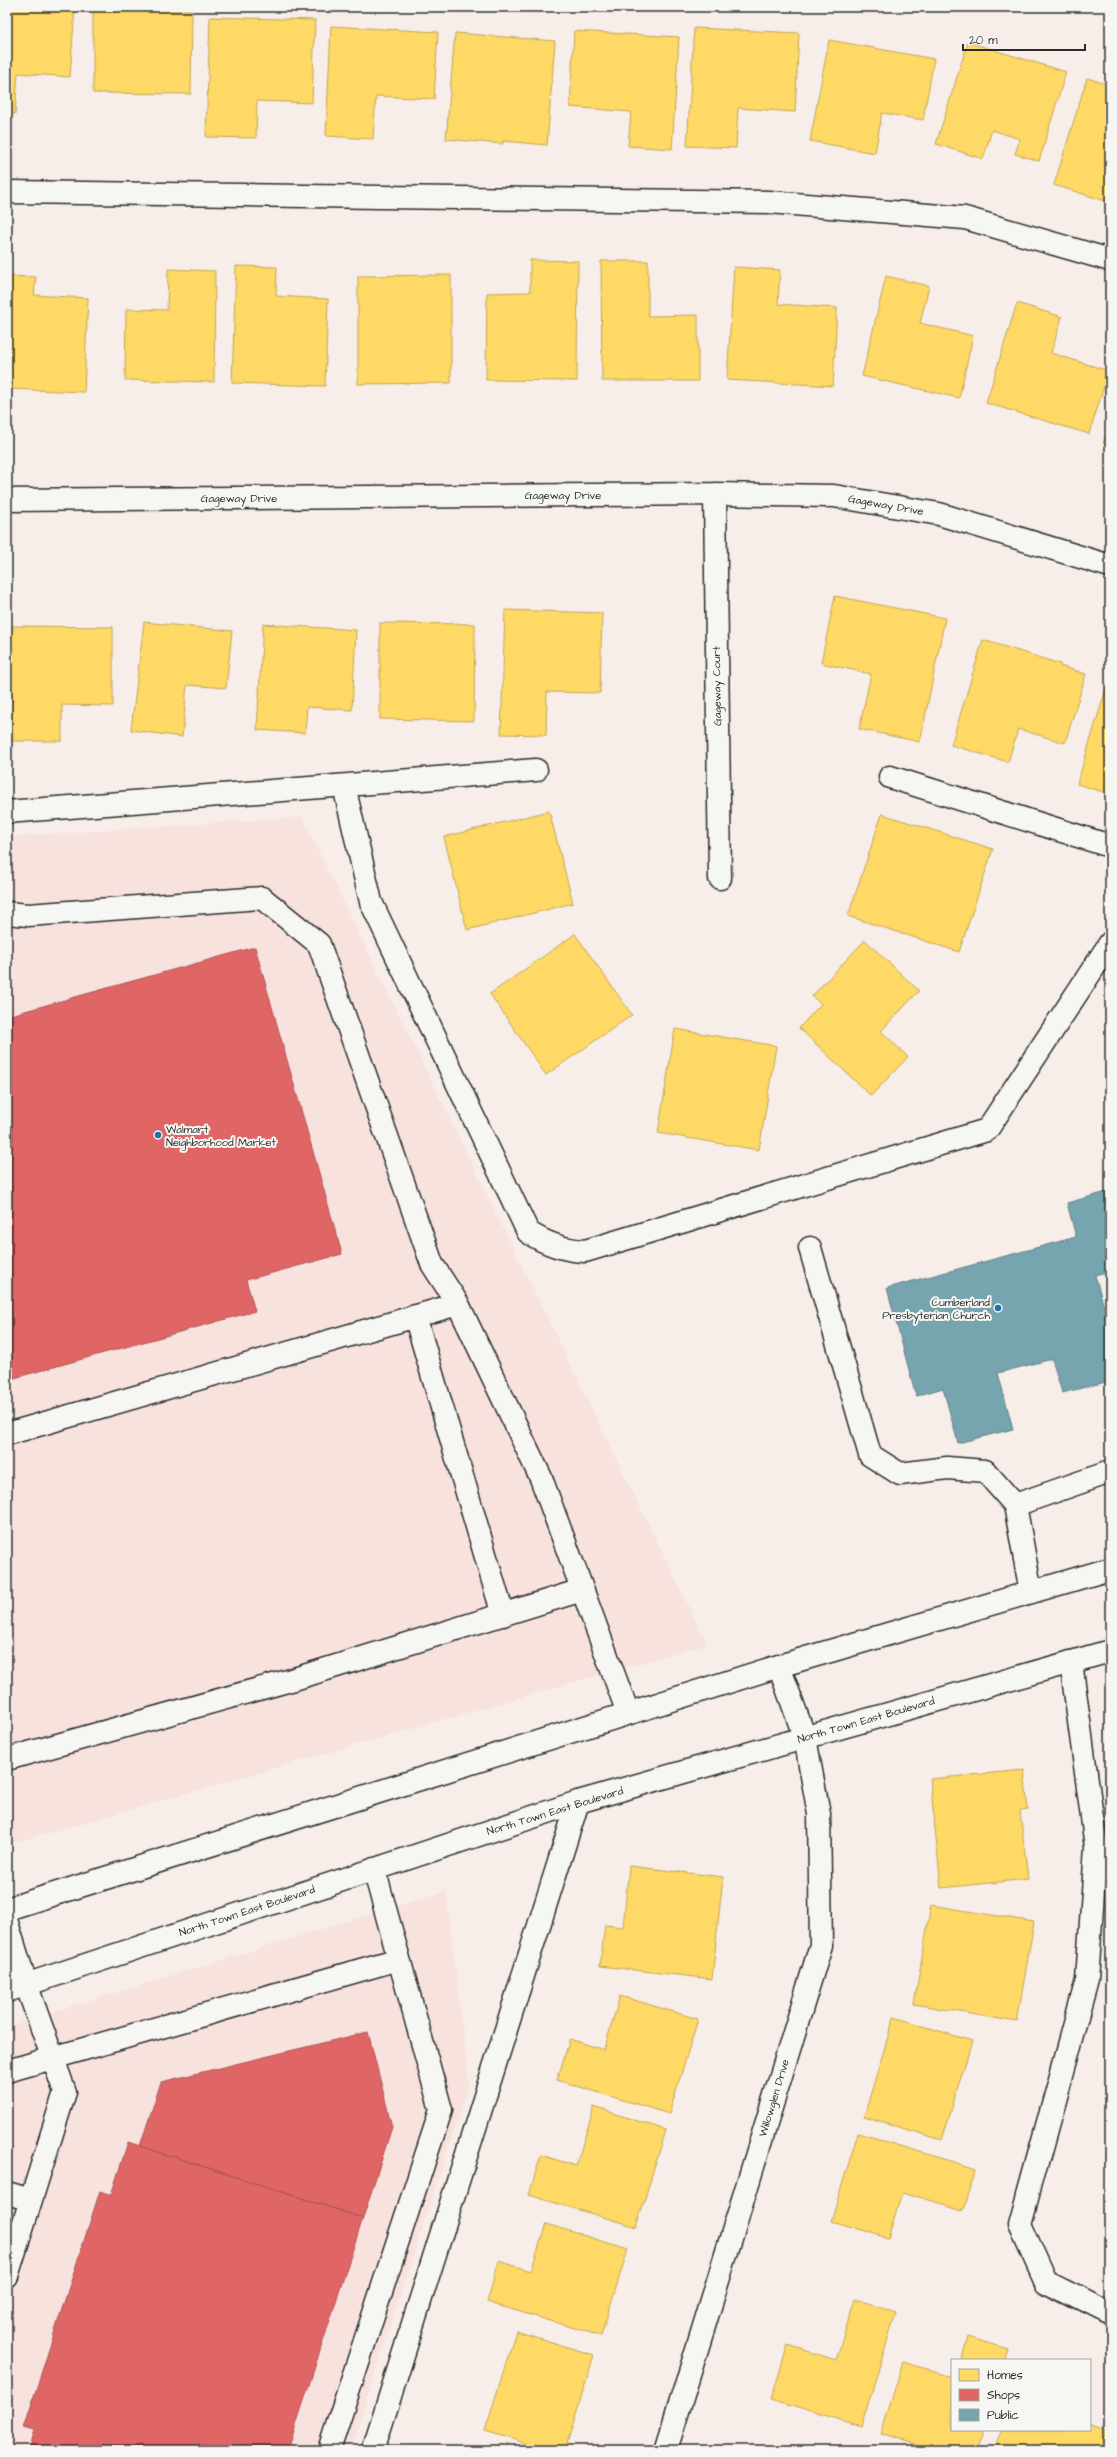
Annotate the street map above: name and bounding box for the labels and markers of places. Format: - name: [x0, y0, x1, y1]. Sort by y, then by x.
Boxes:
- place label: Walmart Neighborhood Market: [166, 1122, 276, 1151]
- marker: Walmart Neighborhood Market: [153, 1130, 163, 1140]
- place label: Cumberland Presbyterian Church: [882, 1295, 991, 1324]
- marker: Cumberland Presbyterian Church: [993, 1303, 1003, 1313]

